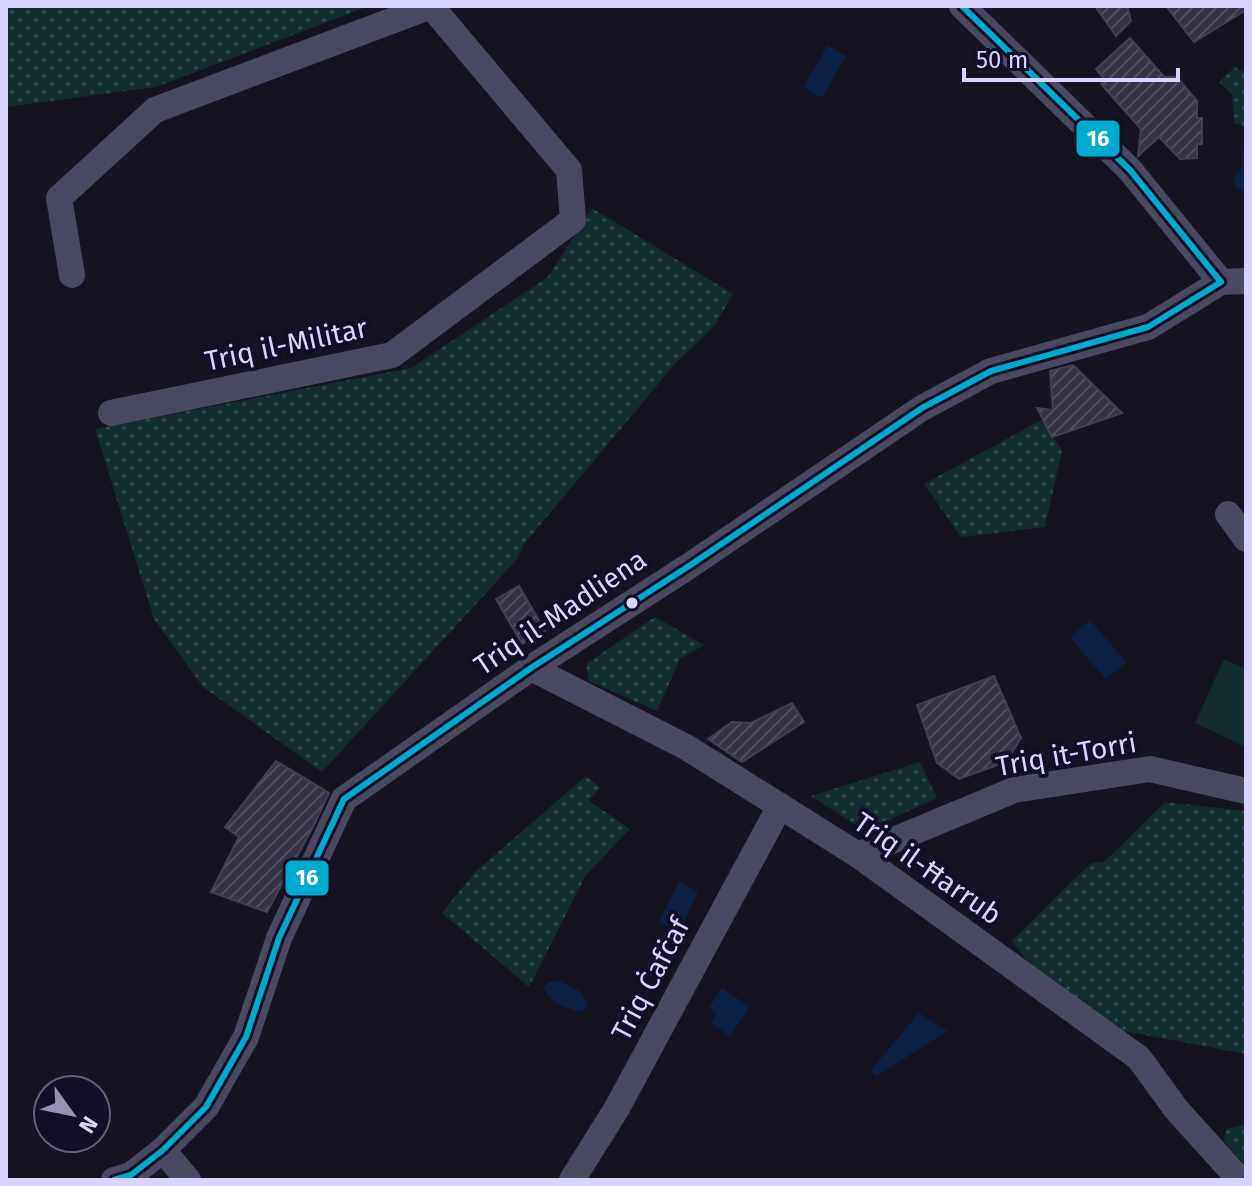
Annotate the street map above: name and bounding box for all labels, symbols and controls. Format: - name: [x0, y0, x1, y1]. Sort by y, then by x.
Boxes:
- scale bar: [964, 32, 1178, 82]
- text: 50 m: [976, 46, 1028, 74]
- line badge: 16: [1075, 119, 1121, 158]
- text: 16: [1087, 125, 1109, 152]
- street label: Triq il-Militar: [202, 311, 371, 378]
- street label: Triq il-Madliena: [468, 543, 653, 682]
- unlabelled marker: [624, 595, 640, 611]
- street label: Triq it-Torri: [993, 726, 1139, 783]
- street label: Triq il-Ħarrub: [848, 805, 1008, 931]
- line badge: 16: [284, 859, 330, 897]
- text: 16: [296, 864, 318, 891]
- street label: Triq Ċafċaf: [604, 910, 698, 1046]
- north arrow: [32, 1074, 112, 1154]
- text: N: [73, 1111, 104, 1138]

